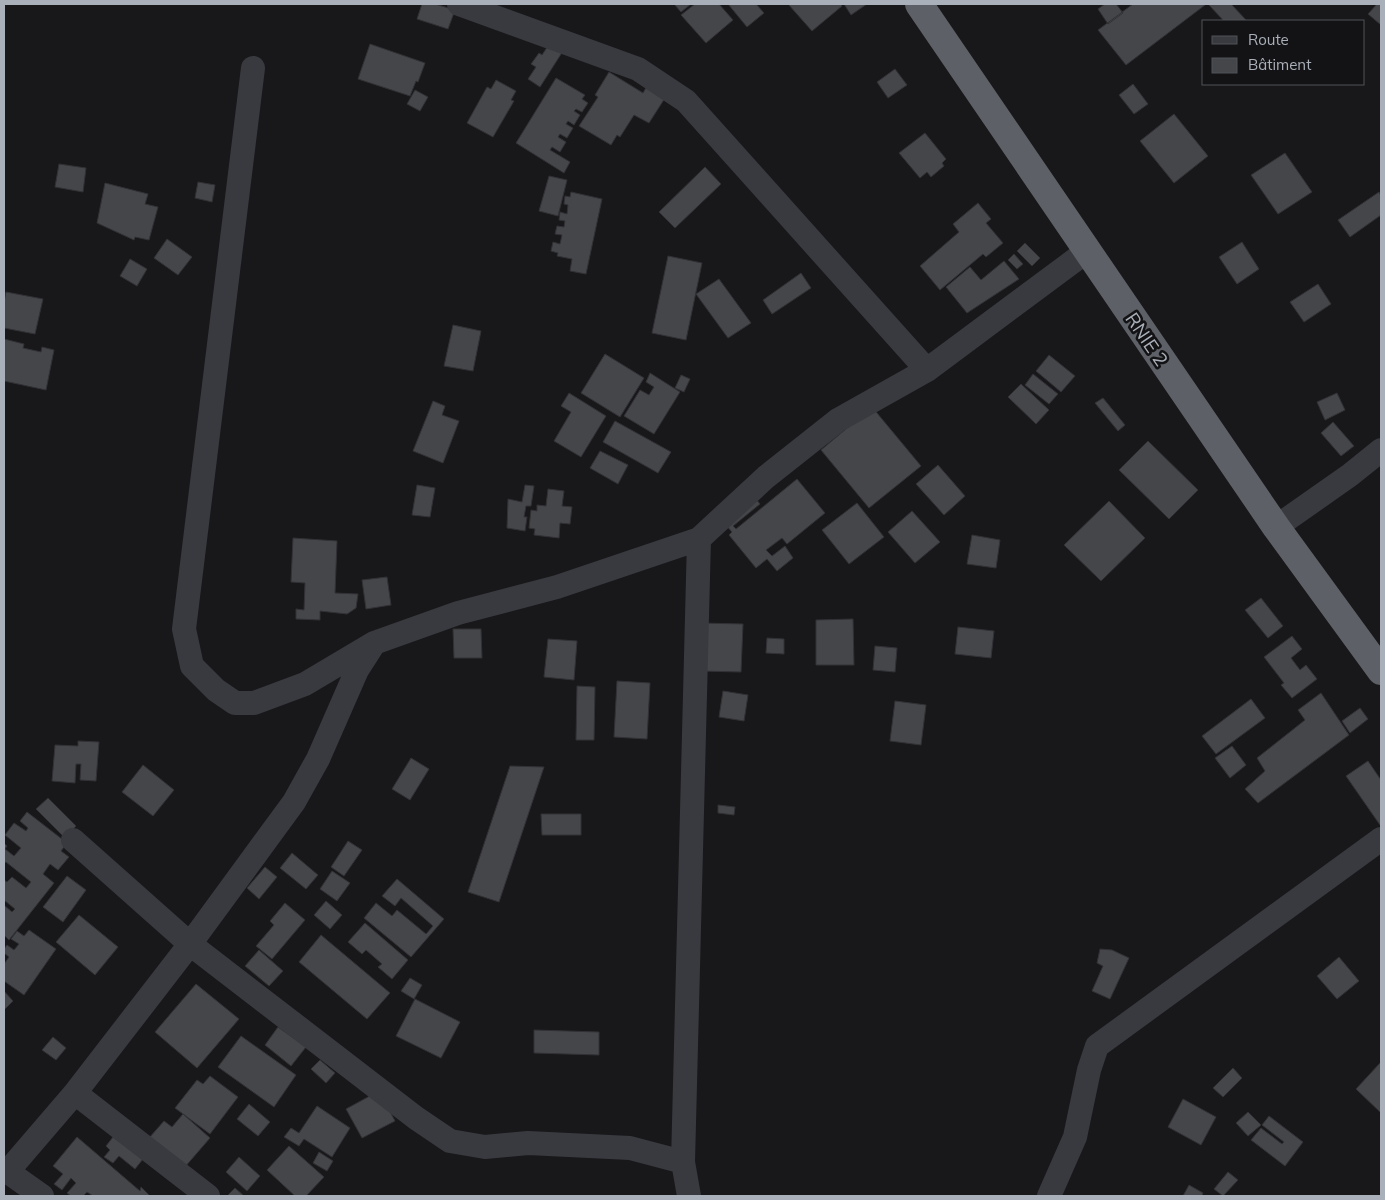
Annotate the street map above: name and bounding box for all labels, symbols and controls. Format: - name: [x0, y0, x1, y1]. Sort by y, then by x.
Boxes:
- legend: [1202, 20, 1365, 85]
- text: Route: [1248, 30, 1289, 49]
- text: Bâtiment: [1248, 55, 1311, 74]
- street label: RNIE 2: [1120, 308, 1174, 370]

